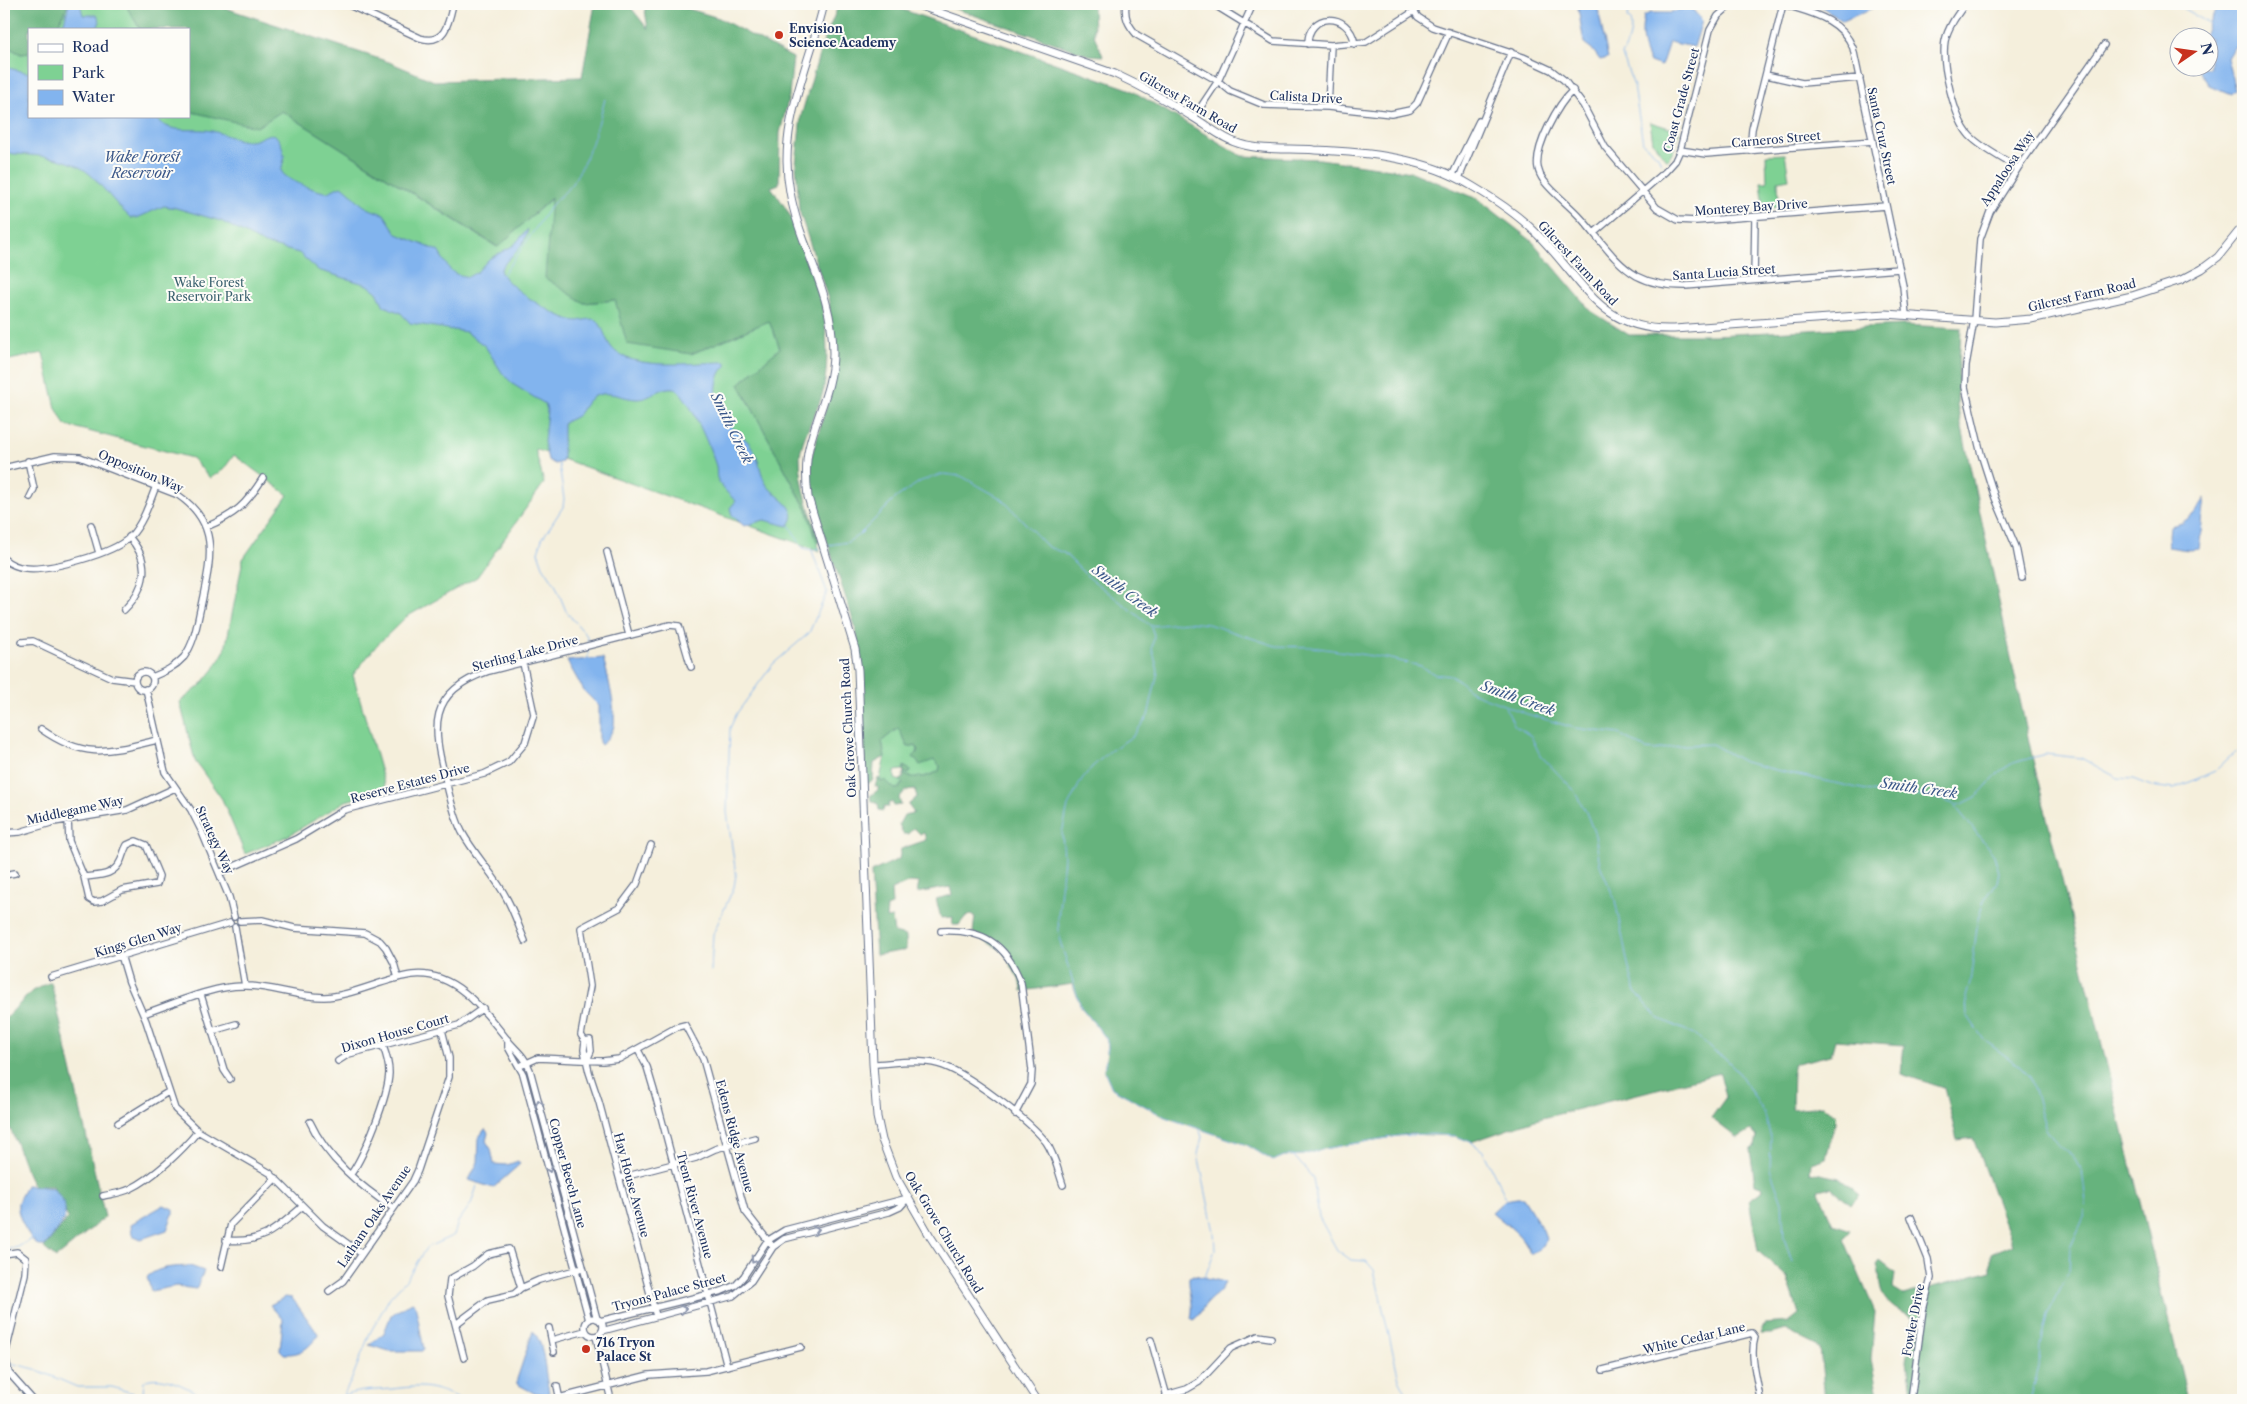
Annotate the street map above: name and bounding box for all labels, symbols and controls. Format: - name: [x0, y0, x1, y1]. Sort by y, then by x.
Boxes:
- place label: Envision Science Academy: [789, 21, 897, 50]
- legend: [28, 28, 190, 118]
- north arrow: [2170, 28, 2220, 78]
- marker: Envision Science Academy: [773, 29, 785, 41]
- text: Road: [72, 37, 109, 56]
- text: N: [2197, 41, 2217, 57]
- street label: Coast Grade Street: [1660, 45, 1702, 154]
- text: Park: [72, 63, 106, 82]
- street label: Gilcrest Farm Road: [1137, 68, 1240, 136]
- street label: Santa Cruz Street: [1864, 86, 1900, 187]
- text: Water: [71, 87, 116, 106]
- street label: Calista Drive: [1269, 88, 1343, 106]
- street label: Appaloosa Way: [1976, 127, 2037, 210]
- street label: Carneros Street: [1731, 128, 1822, 150]
- water label: Wake Forest Reservoir: [104, 148, 182, 182]
- street label: Monterey Bay Drive: [1694, 196, 1808, 218]
- street label: Gilcrest Farm Road: [1535, 218, 1622, 309]
- street label: Santa Lucia Street: [1672, 261, 1777, 283]
- park label: Wake Forest Reservoir Park: [167, 275, 252, 304]
- street label: Gilcrest Farm Road: [2027, 275, 2138, 315]
- water label: Smith Creek: [707, 388, 757, 467]
- street label: Opposition Way: [96, 446, 186, 496]
- water label: Smith Creek: [1088, 560, 1162, 622]
- street label: Sterling Lake Drive: [470, 632, 580, 674]
- street label: Oak Grove Church Road: [837, 657, 859, 798]
- water label: Smith Creek: [1478, 676, 1558, 720]
- street label: Reserve Estates Drive: [349, 760, 472, 806]
- water label: Smith Creek: [1879, 774, 1959, 802]
- street label: Middlegame Way: [25, 792, 125, 828]
- street label: Strategy Way: [193, 803, 238, 877]
- street label: Kings Glen Way: [93, 920, 184, 960]
- street label: Dixon House Court: [339, 1010, 451, 1056]
- street label: Edens Ridge Avenue: [713, 1078, 757, 1194]
- one-way arrow: [534, 1098, 545, 1107]
- street label: Copper Beech Lane: [546, 1116, 590, 1230]
- street label: Hay House Avenue: [611, 1131, 653, 1239]
- street label: Trent River Avenue: [673, 1150, 717, 1260]
- street label: Latham Oaks Avenue: [334, 1162, 414, 1270]
- one-way arrow: [543, 1165, 553, 1173]
- street label: Oak Grove Church Road: [902, 1168, 987, 1296]
- one-way arrow: [812, 1225, 821, 1236]
- one-way arrow: [751, 1255, 761, 1264]
- street label: Tryons Palace Street: [610, 1269, 728, 1314]
- street label: Fowler Drive: [1899, 1282, 1927, 1358]
- one-way arrow: [679, 1304, 688, 1315]
- street label: White Cedar Lane: [1640, 1319, 1747, 1357]
- place label: 716 Tryon Palace St: [596, 1335, 656, 1364]
- marker: 716 Tryon Palace St: [580, 1343, 592, 1355]

